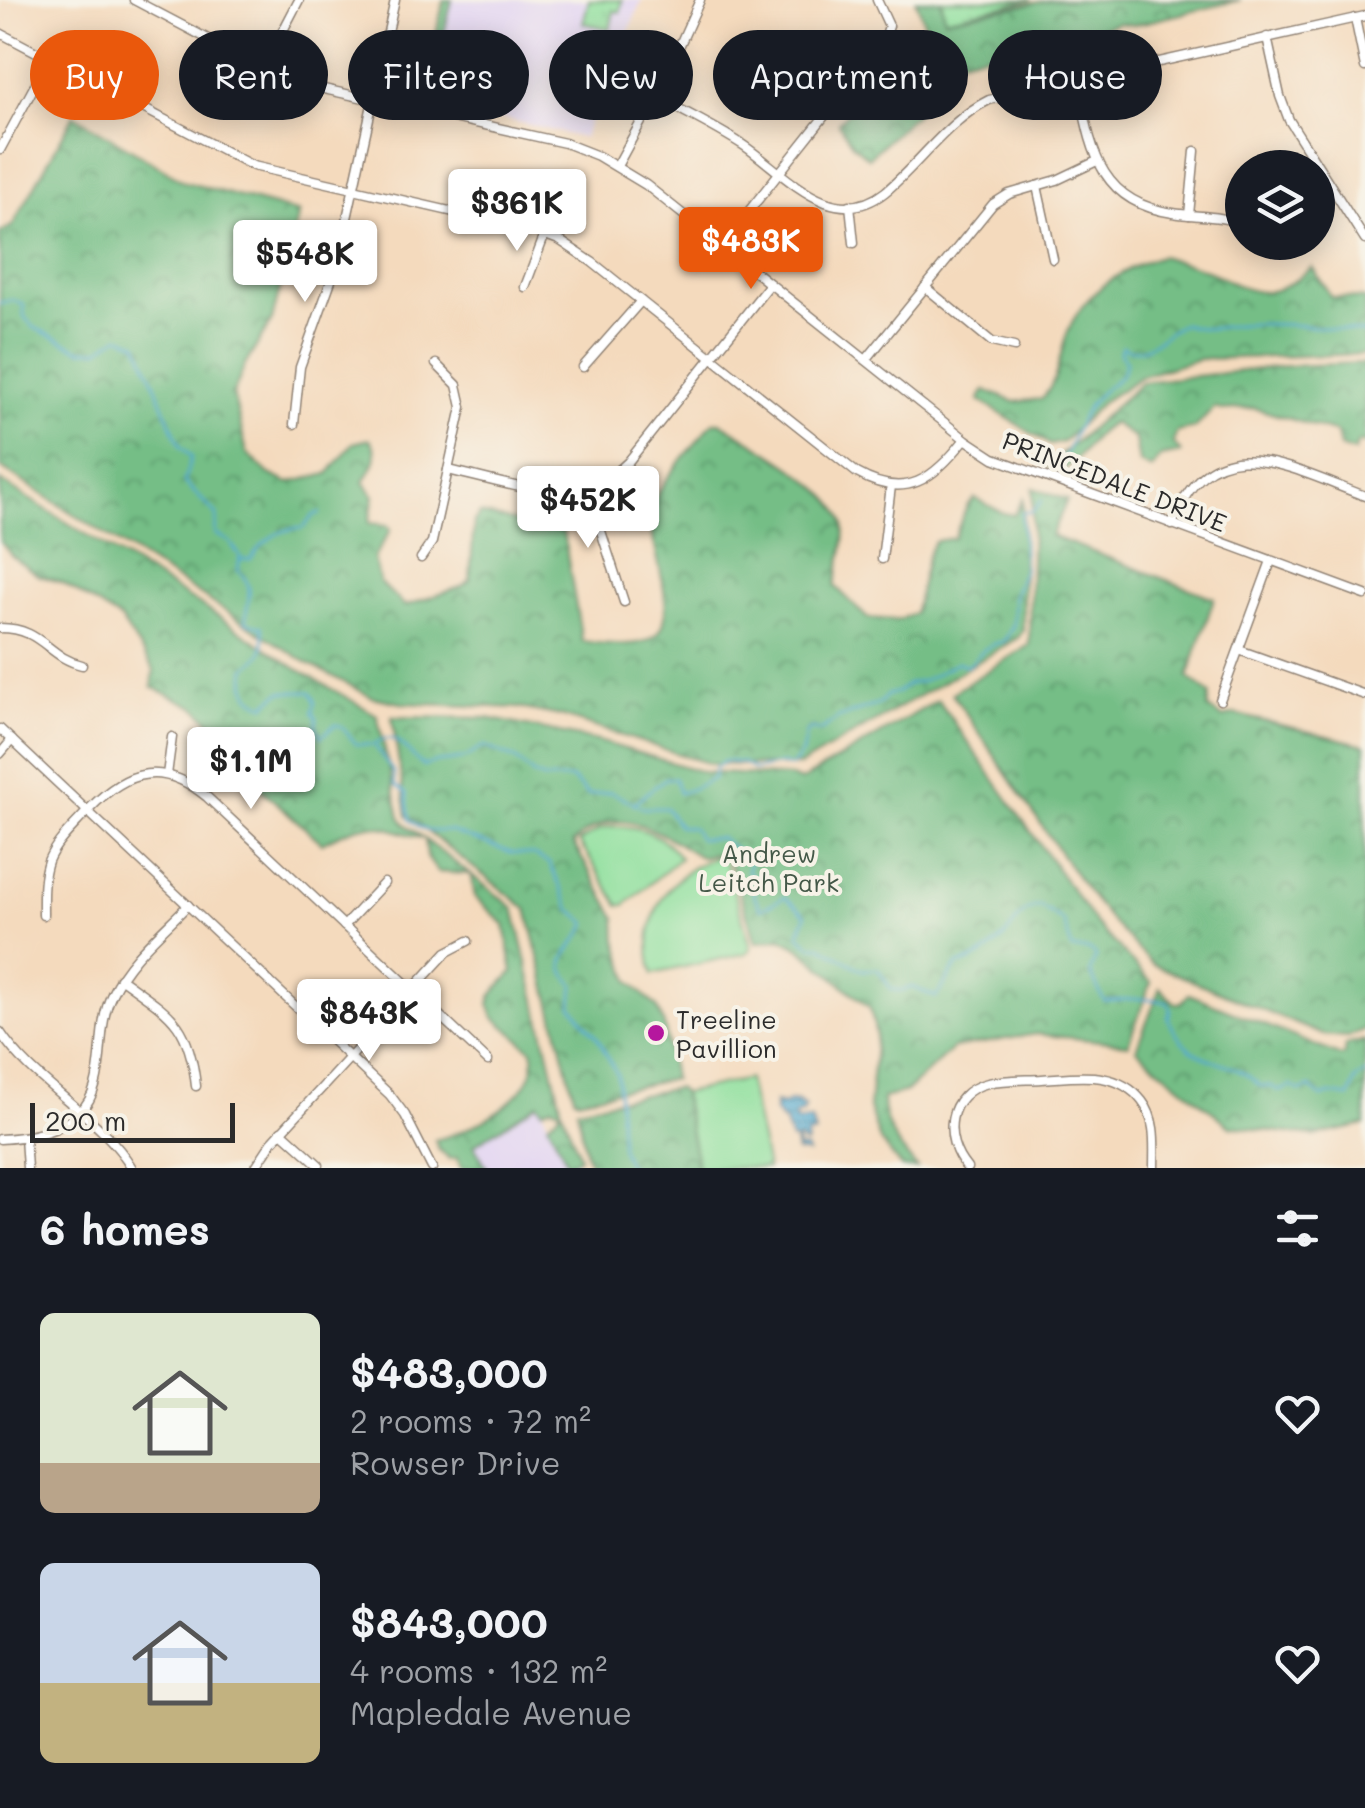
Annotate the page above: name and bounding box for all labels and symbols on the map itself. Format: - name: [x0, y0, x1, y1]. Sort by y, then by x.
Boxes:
- pin: $361K: [447, 169, 587, 254]
- pin: $483K: [681, 207, 821, 292]
- pin: $548K: [235, 220, 375, 305]
- street label: PRINCEDALE DRIVE: [998, 424, 1232, 538]
- pin: $452K: [518, 466, 658, 551]
- pin: $1.1M: [181, 727, 321, 812]
- park label: Andrew Leitch Park: [699, 837, 839, 898]
- pin: $843K: [299, 979, 439, 1064]
- place label: Treeline Pavillion: [676, 1003, 777, 1064]
- marker: Treeline Pavillion: [645, 1022, 667, 1044]
- scale bar: [30, 1098, 235, 1142]

